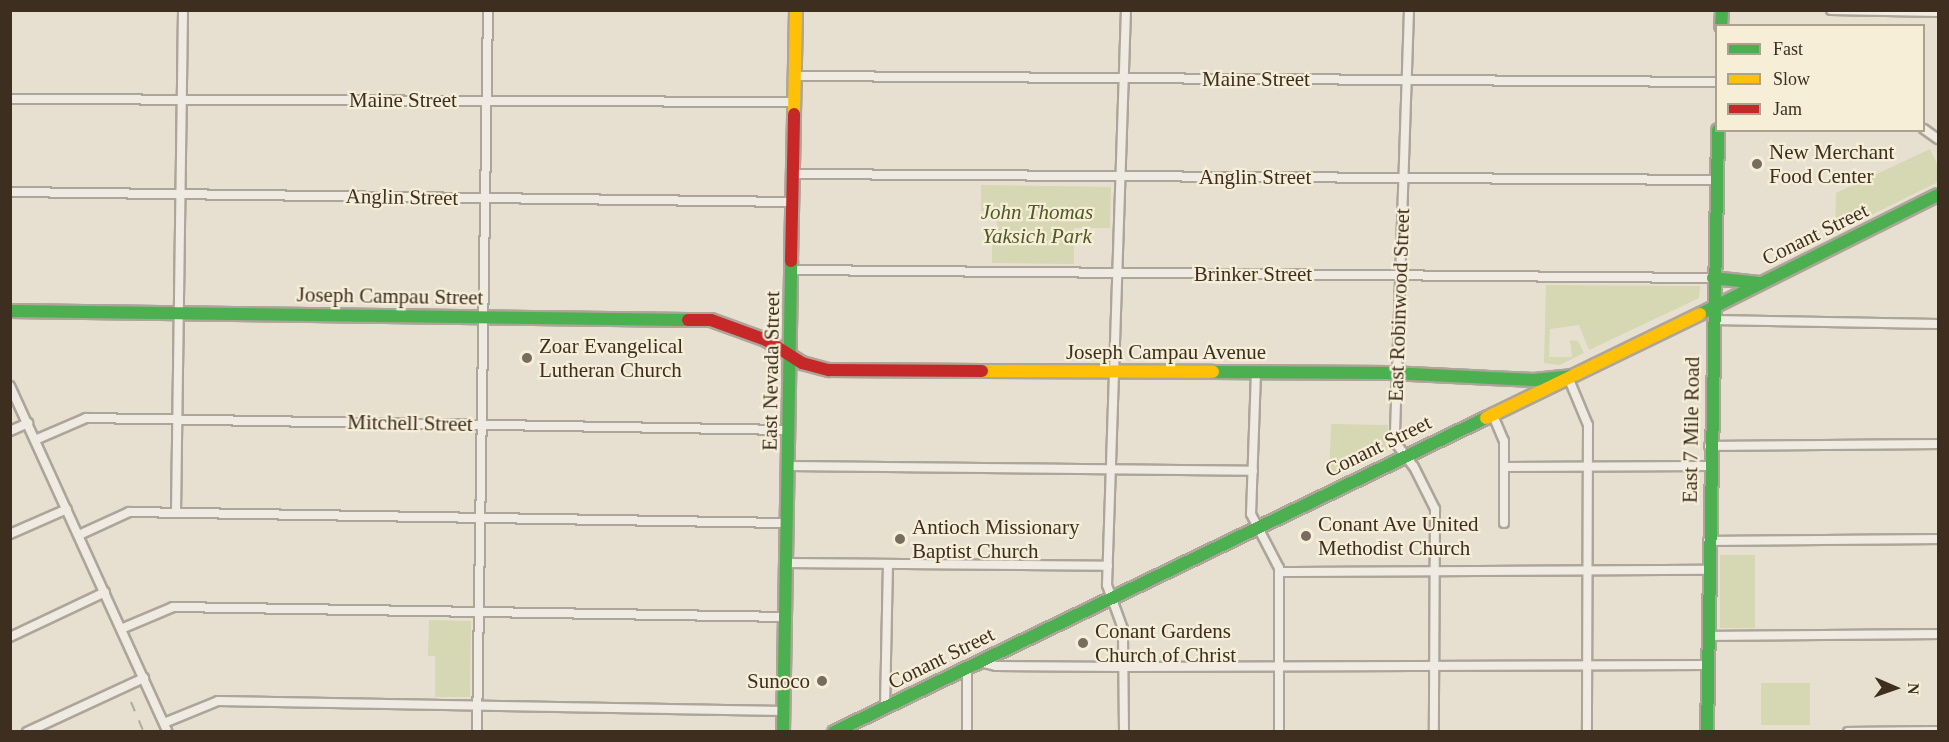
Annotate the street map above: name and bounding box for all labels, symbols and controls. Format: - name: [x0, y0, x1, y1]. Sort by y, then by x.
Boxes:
- legend: [1715, 24, 1925, 132]
- text: Fast: [1773, 39, 1803, 59]
- street label: Maine Street: [1202, 66, 1310, 92]
- text: Slow: [1773, 69, 1810, 89]
- street label: Maine Street: [349, 87, 457, 113]
- text: Jam: [1773, 99, 1802, 119]
- place label: New Merchant Food Center: [1769, 139, 1894, 189]
- marker: New Merchant Food Center: [1750, 157, 1764, 171]
- street label: Anglin Street: [1199, 164, 1311, 190]
- street label: Anglin Street: [346, 183, 458, 211]
- street label: Conant Street: [1758, 197, 1872, 271]
- park label: John Thomas Yaksich Park: [981, 199, 1093, 249]
- street label: East Robinwood Street: [1383, 208, 1415, 402]
- street label: Brinker Street: [1194, 261, 1312, 287]
- street label: Joseph Campau Street: [296, 282, 484, 310]
- street label: East Nevada Street: [757, 291, 785, 451]
- place label: Zoar Evangelical Lutheran Church: [539, 333, 683, 383]
- street label: Joseph Campau Avenue: [1065, 339, 1267, 365]
- marker: Zoar Evangelical Lutheran Church: [520, 351, 534, 365]
- street label: East 7 Mile Road: [1677, 357, 1705, 503]
- street label: Mitchell Street: [347, 409, 473, 437]
- street label: Conant Street: [1321, 409, 1435, 483]
- place label: Conant Ave United Methodist Church: [1318, 511, 1480, 561]
- place label: Antioch Missionary Baptist Church: [912, 514, 1079, 564]
- marker: Conant Ave United Methodist Church: [1299, 529, 1313, 543]
- marker: Antioch Missionary Baptist Church: [893, 532, 907, 546]
- place label: Conant Gardens Church of Christ: [1095, 618, 1236, 668]
- street label: Conant Street: [884, 621, 998, 695]
- marker: Conant Gardens Church of Christ: [1076, 636, 1090, 650]
- north arrow: [1865, 658, 1925, 718]
- place label: Sunoco: [747, 668, 810, 694]
- marker: Sunoco: [815, 674, 829, 688]
- text: N: [1905, 683, 1922, 695]

